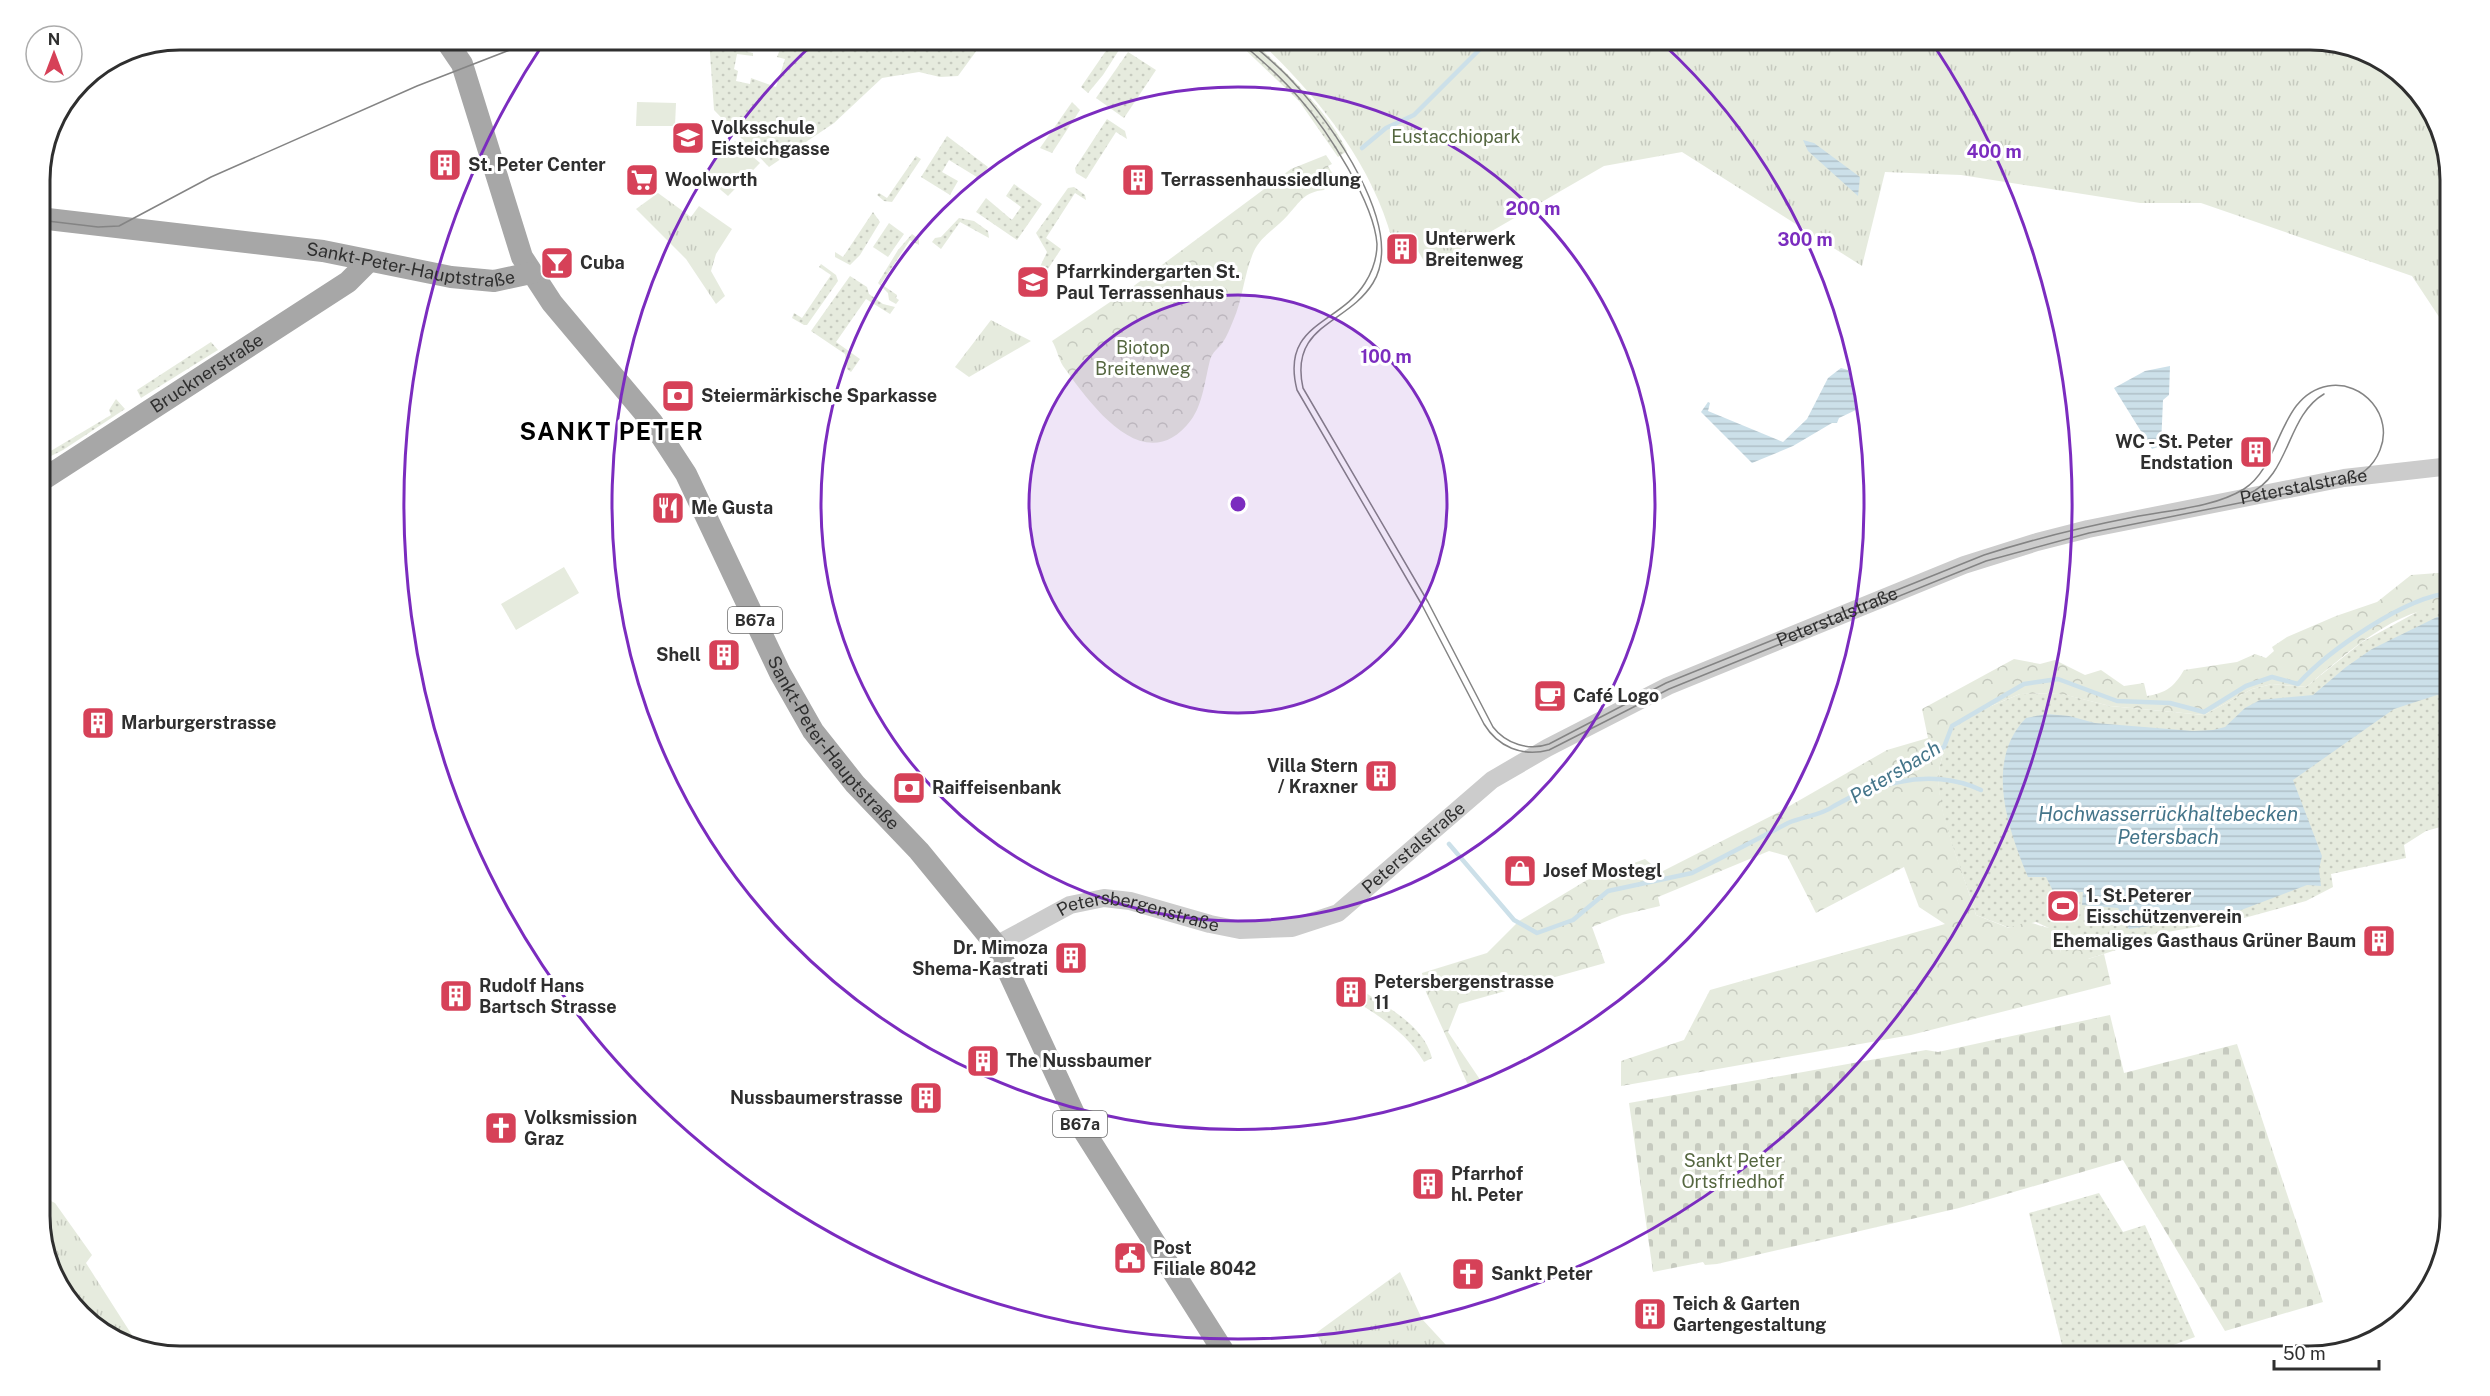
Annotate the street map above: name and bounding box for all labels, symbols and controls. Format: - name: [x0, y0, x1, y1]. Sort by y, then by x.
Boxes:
- north arrow: [24, 24, 84, 84]
- text: N: [48, 30, 60, 49]
- place label: Volksschule Eisteichgasse: [711, 117, 830, 159]
- school or university icon: Volksschule Eisteichgasse: [670, 120, 706, 156]
- park label: Eustacchiopark: [1391, 126, 1521, 147]
- text: 400 m: [1966, 141, 2022, 162]
- building icon: St. Peter Center: [427, 147, 463, 183]
- place label: St. Peter Center: [468, 154, 606, 175]
- supermarket icon: Woolworth: [624, 162, 660, 198]
- building icon: Terrassenhaussiedlung: [1120, 162, 1156, 198]
- place label: Woolworth: [665, 169, 757, 190]
- place label: Terrassenhaussiedlung: [1161, 169, 1361, 190]
- text: 200 m: [1506, 198, 1560, 219]
- place label: Unterwerk Breitenweg: [1425, 228, 1523, 270]
- text: 300 m: [1777, 229, 1833, 250]
- building icon: Unterwerk Breitenweg: [1384, 231, 1420, 267]
- street label: Sankt-Peter-Hauptstraße: [305, 238, 517, 291]
- bar icon: Cuba: [539, 245, 575, 281]
- place label: Cuba: [580, 252, 625, 273]
- place label: Pfarrkindergarten St. Paul Terrassenhaus: [1056, 261, 1240, 303]
- school or university icon: Pfarrkindergarten St. Paul Terrassenhaus: [1015, 264, 1051, 300]
- street label: Brucknerstraße: [146, 329, 267, 417]
- park label: Biotop Breitenweg: [1095, 337, 1191, 379]
- text: 100 m: [1360, 346, 1412, 367]
- bank icon: Steiermärkische Sparkasse: [660, 378, 696, 414]
- place label: Steiermärkische Sparkasse: [701, 385, 937, 406]
- district label: SANKT PETER: [520, 417, 704, 445]
- place label: WC - St. Peter Endstation: [2115, 431, 2234, 473]
- building icon: WC - St. Peter Endstation: [2238, 434, 2274, 470]
- street label: Peterstalstraße: [2238, 464, 2368, 509]
- restaurant icon: Me Gusta: [650, 490, 686, 526]
- centre of rings: [1228, 494, 1248, 514]
- place label: Me Gusta: [691, 497, 773, 518]
- street label: Peterstalstraße: [1773, 582, 1901, 651]
- road number: B67a: [728, 607, 782, 633]
- building icon: Shell: [706, 637, 742, 673]
- place label: Shell: [656, 644, 701, 665]
- street label: Sankt-Peter-Hauptstraße: [763, 652, 904, 834]
- cafe icon: Café Logo: [1532, 678, 1568, 714]
- place label: Café Logo: [1573, 685, 1659, 706]
- building icon: Marburgerstrasse: [80, 705, 116, 741]
- place label: Marburgerstrasse: [121, 712, 276, 733]
- water label: Petersbach: [1845, 736, 1945, 808]
- place label: Villa Stern / Kraxner: [1267, 755, 1359, 797]
- building icon: Villa Stern / Kraxner: [1363, 758, 1399, 794]
- bank icon: Raiffeisenbank: [891, 770, 927, 806]
- place label: Raiffeisenbank: [932, 777, 1062, 798]
- street label: Peterstalstraße: [1357, 797, 1469, 898]
- water label: Hochwasserrückhaltebecken Petersbach: [2038, 802, 2298, 849]
- shop icon: Josef Mostegl: [1502, 853, 1538, 889]
- place label: Josef Mostegl: [1543, 860, 1662, 881]
- place label: 1. St.Peterer Eisschützenverein: [2086, 885, 2242, 927]
- street label: Petersbergenstraße: [1053, 887, 1221, 936]
- sports icon: 1. St.Peterer Eisschützenverein: [2045, 888, 2081, 924]
- building icon: Ehemaliges Gasthaus Grüner Baum: [2361, 923, 2397, 959]
- place label: Ehemaliges Gasthaus Grüner Baum: [2053, 930, 2356, 951]
- place label: Dr. Mimoza Shema-Kastrati: [912, 937, 1048, 979]
- building icon: Dr. Mimoza Shema-Kastrati: [1053, 940, 1089, 976]
- place label: Petersbergenstrasse 11: [1374, 971, 1554, 1013]
- building icon: Petersbergenstrasse 11: [1333, 974, 1369, 1010]
- place label: Rudolf Hans Bartsch Strasse: [479, 975, 617, 1017]
- building icon: Rudolf Hans Bartsch Strasse: [438, 978, 474, 1014]
- building icon: The Nussbaumer: [965, 1043, 1001, 1079]
- place label: The Nussbaumer: [1006, 1050, 1152, 1071]
- building icon: Nussbaumerstrasse: [908, 1080, 944, 1116]
- place label: Nussbaumerstrasse: [730, 1087, 903, 1108]
- place label: Volksmission Graz: [524, 1107, 637, 1149]
- church icon: Volksmission Graz: [483, 1110, 519, 1146]
- road number: B67a: [1053, 1111, 1107, 1137]
- park label: Sankt Peter Ortsfriedhof: [1682, 1150, 1784, 1192]
- place label: Pfarrhof hl. Peter: [1451, 1163, 1524, 1205]
- building icon: Pfarrhof hl. Peter: [1410, 1166, 1446, 1202]
- place label: Post Filiale 8042: [1153, 1237, 1256, 1279]
- public building icon: Post Filiale 8042: [1112, 1240, 1148, 1276]
- church icon: Sankt Peter: [1450, 1256, 1486, 1292]
- place label: Sankt Peter: [1491, 1263, 1593, 1284]
- place label: Teich & Garten Gartengestaltung: [1673, 1293, 1826, 1335]
- building icon: Teich & Garten Gartengestaltung: [1632, 1296, 1668, 1332]
- scale bar: [2274, 1333, 2379, 1371]
- text: 50 m: [2283, 1343, 2326, 1364]

